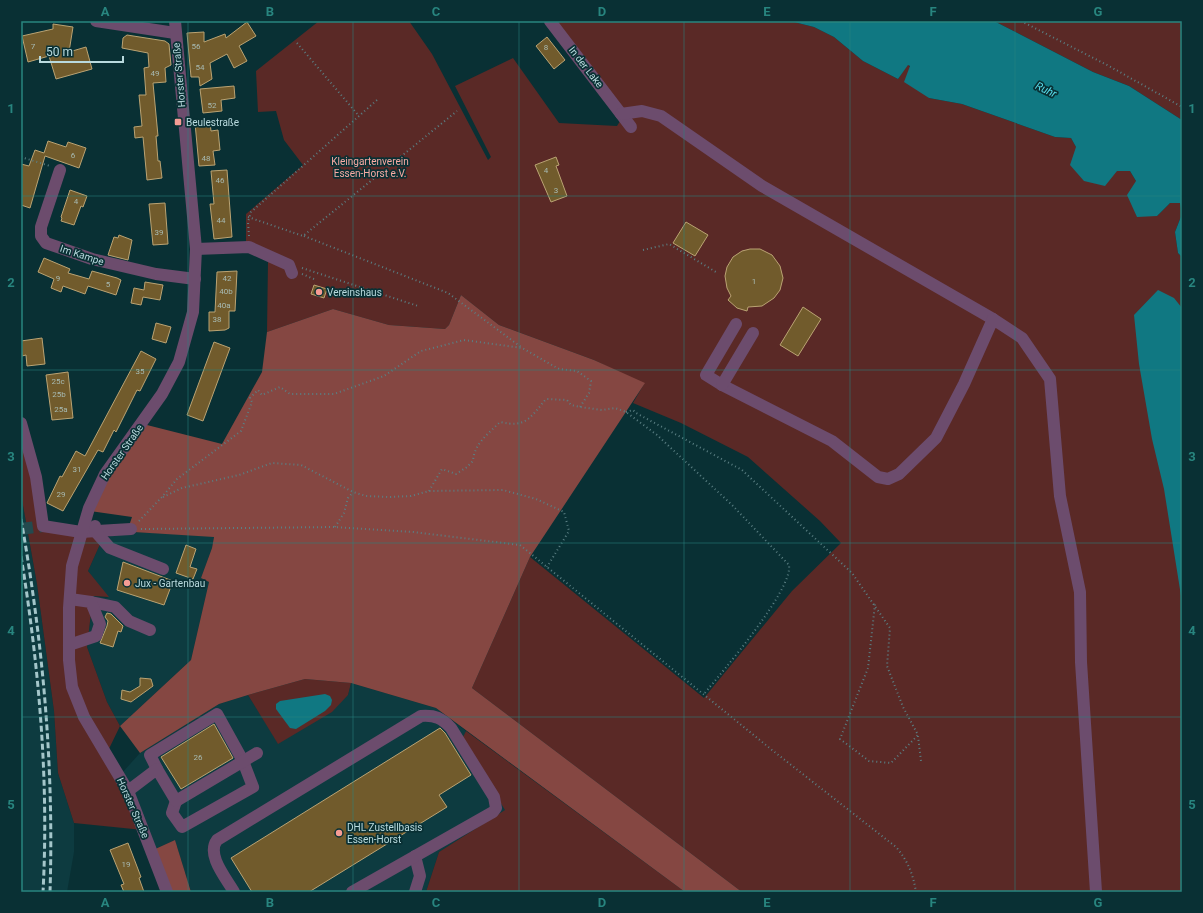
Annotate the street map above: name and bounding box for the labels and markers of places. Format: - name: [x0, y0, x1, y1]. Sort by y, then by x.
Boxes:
- marker: Beulestraße: [173, 117, 183, 127]
- place label: Beulestraße: [186, 117, 239, 128]
- marker: Vereinshaus: [314, 287, 324, 297]
- place label: Vereinshaus: [327, 287, 382, 298]
- marker: Jux - Gartenbau: [122, 578, 132, 588]
- place label: Jux - Gartenbau: [135, 578, 205, 589]
- place label: DHL Zustellbasis Essen-Horst: [347, 822, 422, 845]
- marker: DHL Zustellbasis Essen-Horst: [334, 828, 344, 838]

